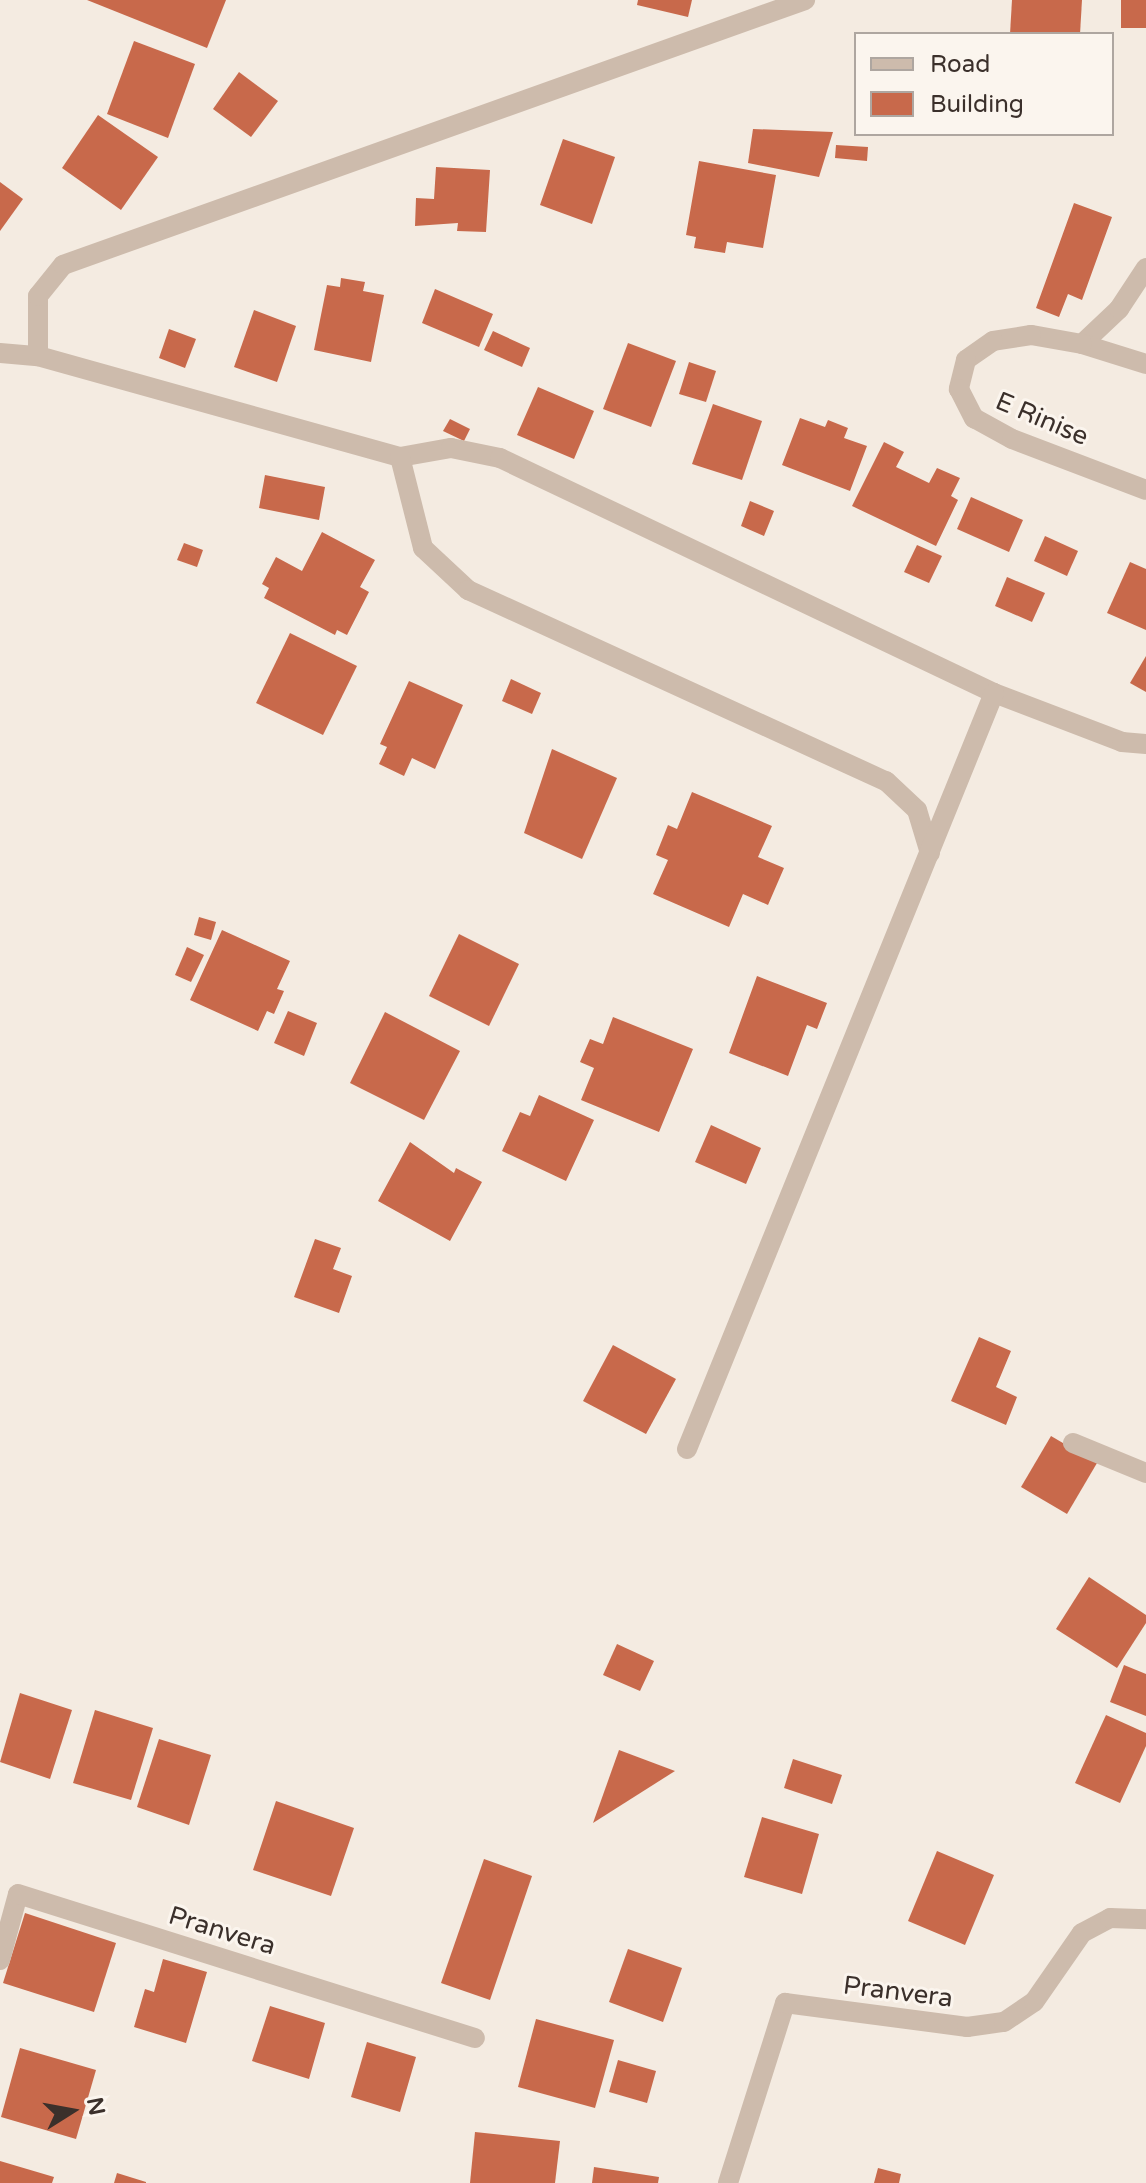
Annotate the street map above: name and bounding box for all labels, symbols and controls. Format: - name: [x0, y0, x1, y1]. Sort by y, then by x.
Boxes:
- legend: [854, 32, 1114, 136]
- text: Road: [930, 50, 990, 79]
- text: Building: [930, 90, 1024, 119]
- street label: E Rinise: [991, 386, 1093, 452]
- street label: Pranvera: [165, 1900, 279, 1962]
- street label: Pranvera: [841, 1970, 955, 2014]
- north arrow: [32, 2071, 112, 2151]
- text: N: [81, 2095, 110, 2118]

